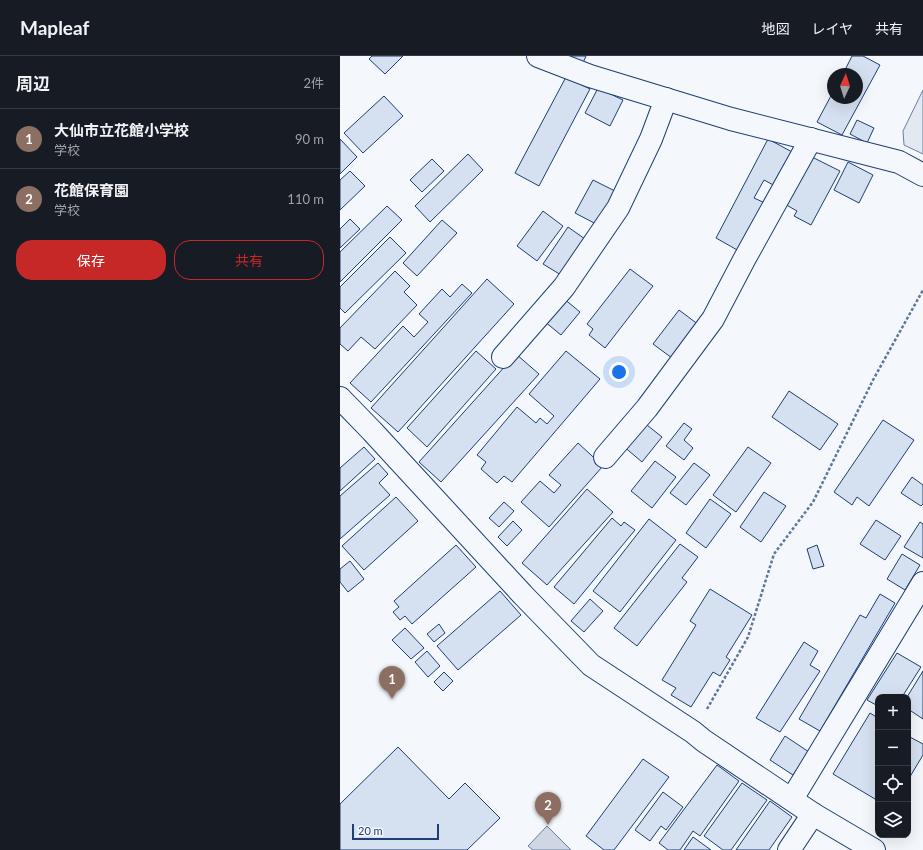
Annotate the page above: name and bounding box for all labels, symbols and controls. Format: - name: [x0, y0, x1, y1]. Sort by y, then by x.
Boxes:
- text: Mapleaf: [20, 16, 89, 39]
- text: 地図: [761, 20, 789, 37]
- text: レイヤ: [811, 20, 853, 37]
- text: 共有: [875, 20, 903, 37]
- north arrow: [827, 68, 863, 104]
- text: 周辺: [16, 73, 50, 94]
- text: 2件: [303, 75, 324, 91]
- text: 大仙市立花館小学校: [54, 121, 189, 139]
- text: 1: [25, 131, 33, 147]
- text: 90 m: [295, 131, 324, 147]
- text: 学校: [54, 142, 80, 158]
- text: 花館保育園: [54, 181, 129, 199]
- text: 2: [25, 191, 33, 207]
- text: 110 m: [287, 191, 324, 207]
- text: 学校: [54, 202, 80, 218]
- button: 保存: [16, 240, 166, 280]
- button: 共有: [174, 240, 324, 280]
- your location: [609, 362, 629, 382]
- pin: 1: [379, 666, 405, 699]
- map controls: [875, 694, 911, 838]
- button: +: [875, 694, 911, 730]
- button: −: [875, 730, 911, 766]
- button: locate: [875, 766, 911, 802]
- pin: 2: [535, 792, 561, 825]
- button: layers: [875, 802, 911, 838]
- scale bar: [352, 822, 439, 841]
- text: 20 m: [358, 824, 383, 837]

